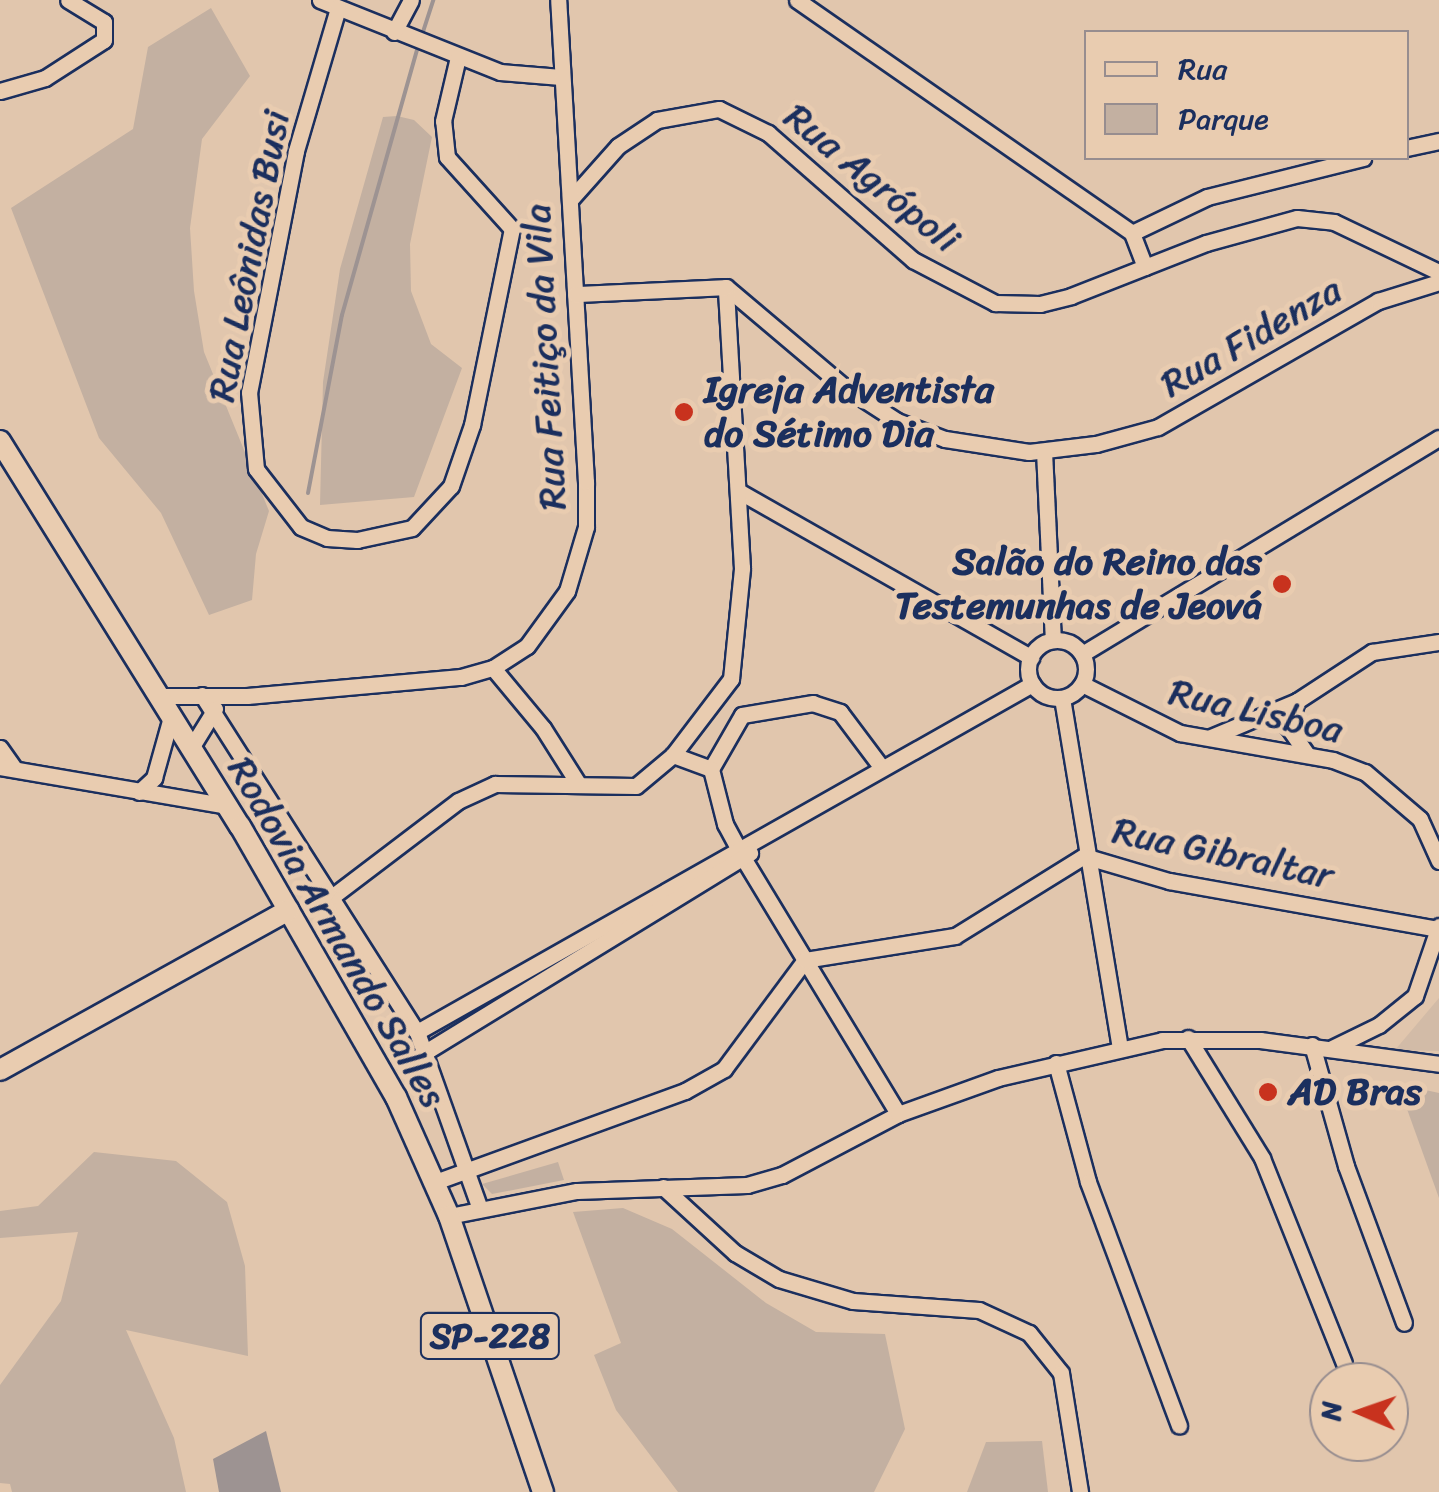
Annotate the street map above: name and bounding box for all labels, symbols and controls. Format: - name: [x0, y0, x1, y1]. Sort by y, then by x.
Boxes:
- legend: [1084, 30, 1409, 160]
- text: Rua: [1178, 42, 1227, 96]
- text: Parque: [1178, 92, 1269, 146]
- street label: Rua Agrópoli: [775, 94, 969, 262]
- street label: Rua Leônidas Busi: [198, 106, 300, 406]
- street label: Rua Feitiço da Vila: [514, 201, 576, 513]
- street label: Rua Fidenza: [1153, 267, 1349, 407]
- place label: Igreja Adventista do Sétimo Dia: [704, 367, 995, 456]
- marker: Igreja Adventista do Sétimo Dia: [673, 401, 695, 423]
- place label: Salão do Reino das Testemunhas de Jeová: [894, 539, 1262, 628]
- marker: Salão do Reino das Testemunhas de Jeová: [1271, 573, 1293, 595]
- street label: Rua Lisboa: [1165, 669, 1347, 753]
- street label: Rodovia Armando Salles: [218, 749, 456, 1115]
- street label: Rua Gibraltar: [1109, 807, 1337, 899]
- place label: AD Bras: [1288, 1069, 1422, 1115]
- marker: AD Bras: [1257, 1081, 1279, 1103]
- road number: SP-228: [418, 1306, 562, 1366]
- north arrow: [1309, 1362, 1409, 1462]
- text: N: [1306, 1400, 1355, 1422]

